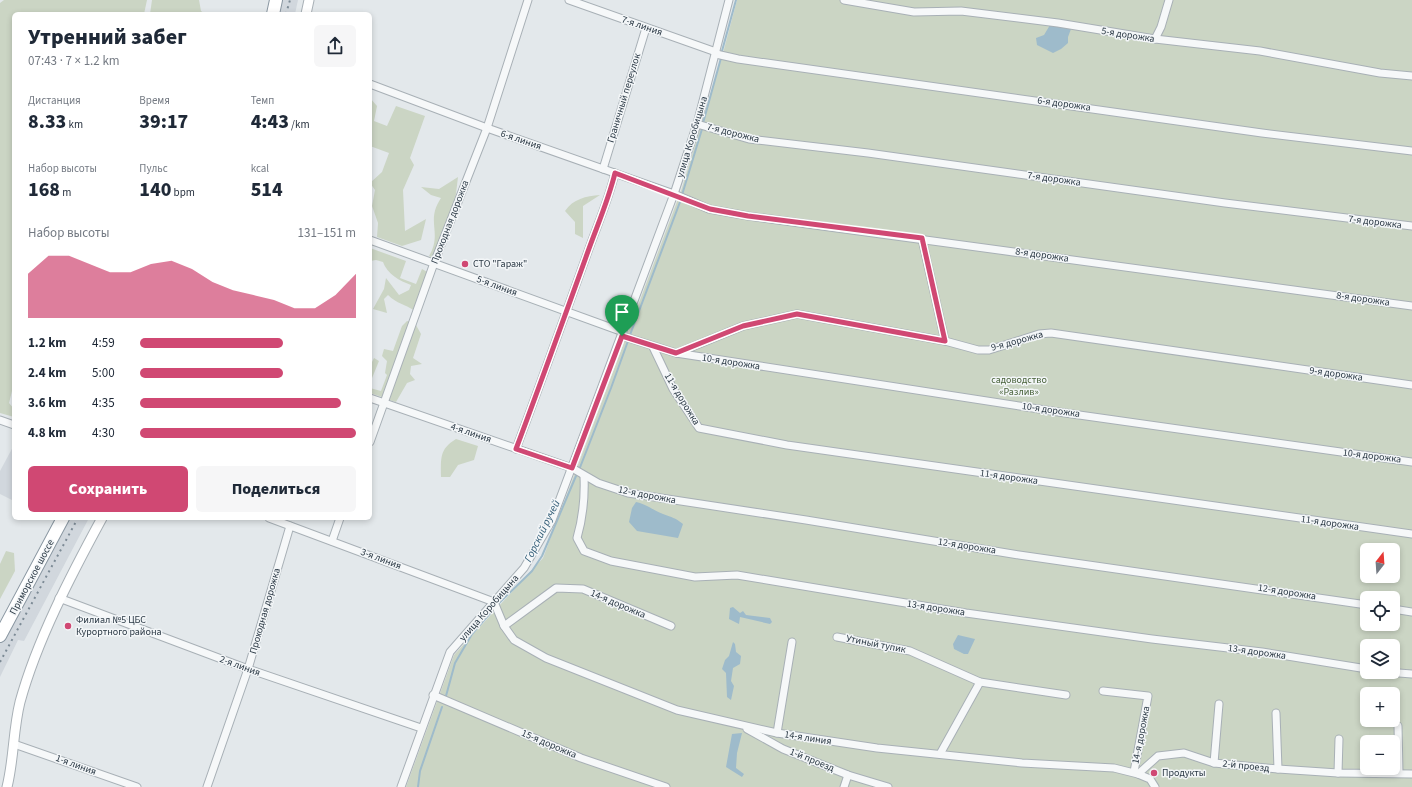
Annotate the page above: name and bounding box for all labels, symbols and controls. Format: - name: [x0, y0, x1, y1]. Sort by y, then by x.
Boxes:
- street label: 7-я линия: [620, 12, 664, 40]
- text: Утренний забег: [28, 21, 187, 53]
- street label: 5-я дорожка: [1100, 24, 1156, 46]
- button: share: [314, 25, 356, 67]
- text: 07:43 · 7 × 1.2 km: [28, 52, 120, 70]
- street label: Граничный переулок: [604, 52, 644, 144]
- text: Дистанция: [28, 93, 81, 108]
- text: Время: [139, 93, 170, 108]
- text: Темп: [251, 93, 274, 108]
- street label: 6-я дорожка: [1036, 93, 1092, 115]
- street label: улица Коробицына: [673, 95, 711, 179]
- text: 8.33: [28, 108, 66, 136]
- text: 39:17: [139, 108, 188, 136]
- text: 4:43: [251, 108, 289, 136]
- text: km: [66, 117, 83, 132]
- text: /km: [289, 117, 310, 132]
- street label: 7-я дорожка: [705, 120, 761, 146]
- street label: 6-я линия: [499, 126, 543, 154]
- text: Набор высоты: [28, 161, 97, 176]
- text: Пульс: [139, 161, 168, 176]
- text: kcal: [251, 161, 269, 176]
- street label: 7-я дорожка: [1026, 168, 1082, 190]
- text: 168: [28, 176, 60, 204]
- text: 140: [139, 176, 171, 204]
- text: 514: [251, 176, 283, 204]
- street label: Проходная дорожка: [428, 178, 472, 266]
- text: m: [60, 185, 71, 200]
- text: bpm: [171, 185, 195, 200]
- street label: 7-я дорожка: [1348, 212, 1402, 232]
- text: Набор высоты: [28, 224, 110, 242]
- text: 131–151 m: [298, 224, 356, 242]
- street label: 8-я дорожка: [1014, 244, 1070, 266]
- place label: СТО "Гараж": [473, 257, 527, 271]
- marker: СТО "Гараж": [460, 259, 470, 269]
- street label: 5-я линия: [475, 272, 519, 300]
- street label: 8-я дорожка: [1335, 288, 1391, 310]
- pin: [605, 295, 639, 336]
- icon: arrive: [611, 301, 633, 323]
- street label: 9-я дорожка: [989, 327, 1045, 355]
- text: 1.2 km: [28, 334, 67, 352]
- text: 4:59: [92, 334, 115, 352]
- street label: 10-я дорожка: [701, 351, 761, 373]
- street label: 9-я дорожка: [1308, 363, 1364, 385]
- text: 2.4 km: [28, 364, 67, 382]
- text: 5:00: [92, 364, 115, 382]
- street label: 11-я дорожка: [661, 370, 703, 428]
- park label: садоводство «Разлив»: [991, 373, 1047, 399]
- text: 3.6 km: [28, 394, 67, 412]
- text: 4:35: [92, 394, 115, 412]
- street label: 10-я дорожка: [1021, 399, 1081, 421]
- street label: 4-я линия: [449, 419, 493, 447]
- text: 4.8 km: [28, 424, 67, 442]
- text: 4:30: [92, 424, 115, 442]
- street label: 10-я дорожка: [1342, 445, 1402, 467]
- button: Сохранить: [28, 466, 188, 512]
- button: Поделиться: [196, 466, 356, 512]
- street label: 11-я дорожка: [979, 466, 1039, 488]
- street label: 12-я дорожка: [617, 483, 677, 507]
- water label: Горский ручей: [521, 497, 564, 565]
- street label: 11-я дорожка: [1300, 512, 1360, 534]
- street label: 12-я дорожка: [937, 535, 997, 557]
- street label: Приморское шоссе: [6, 537, 58, 617]
- north arrow: [1360, 543, 1400, 583]
- map controls: [1360, 543, 1400, 775]
- street label: 3-я линия: [359, 545, 403, 573]
- street label: Проходная дорожка: [246, 566, 284, 656]
- street label: улица Коробицына: [456, 572, 522, 644]
- street label: 12-я дорожка: [1257, 581, 1317, 603]
- street label: 14-я дорожка: [588, 586, 648, 622]
- button: locate: [1360, 591, 1400, 631]
- street label: 13-я дорожка: [906, 597, 966, 619]
- place label: Филиал №5 ЦБС Курортного района: [76, 613, 162, 639]
- marker: Филиал №5 ЦБС Курортного района: [63, 621, 73, 631]
- street label: Утиный тупик: [845, 631, 907, 657]
- button: layers: [1360, 639, 1400, 679]
- street label: 13-я дорожка: [1227, 641, 1287, 663]
- street label: 2-я линия: [218, 652, 262, 680]
- button: +: [1360, 687, 1400, 727]
- street label: 14-я дорожка: [1129, 705, 1153, 765]
- street label: 15-я дорожка: [519, 726, 579, 762]
- street label: 14-я линия: [783, 727, 833, 749]
- button: −: [1360, 735, 1400, 775]
- street label: 1-й проезд: [788, 745, 837, 776]
- street label: 1-я линия: [54, 751, 98, 779]
- street label: 2-й проезд: [1222, 757, 1271, 775]
- place label: Продукты: [1162, 766, 1206, 780]
- marker: Продукты: [1149, 768, 1159, 778]

